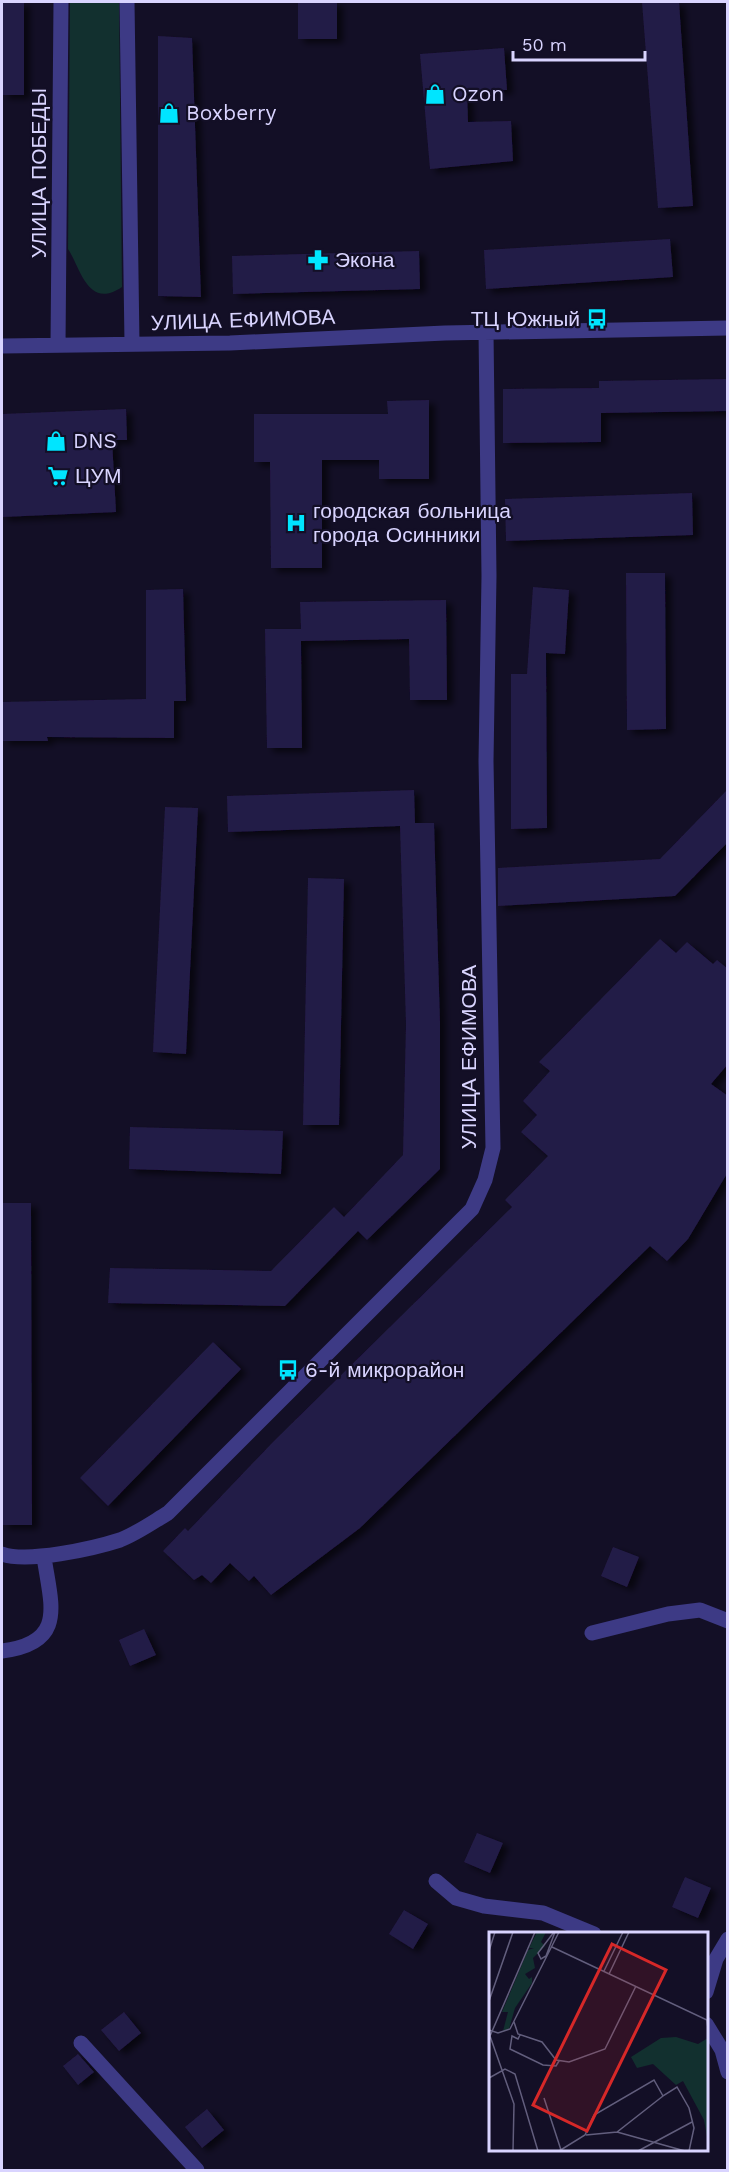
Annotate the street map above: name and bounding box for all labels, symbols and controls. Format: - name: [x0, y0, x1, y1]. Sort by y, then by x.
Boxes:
- scale bar: [513, 24, 645, 62]
- text: 50 m: [522, 34, 567, 55]
- place label: Ozon: [452, 81, 504, 106]
- shop icon: Ozon: [423, 82, 447, 106]
- street label: УЛИЦА ПОБЕДЫ: [26, 88, 51, 258]
- place label: Boxberry: [186, 100, 276, 125]
- shop icon: Boxberry: [157, 101, 181, 125]
- place label: Экона: [335, 247, 395, 272]
- pharmacy icon: Экона: [306, 248, 330, 272]
- street label: УЛИЦА ЕФИМОВА: [150, 304, 336, 335]
- place label: ТЦ Южный: [471, 306, 580, 331]
- bus stop icon: ТЦ Южный: [585, 307, 609, 331]
- place label: DNS: [73, 428, 117, 453]
- shop icon: DNS: [44, 429, 68, 453]
- place label: ЦУМ: [75, 463, 121, 488]
- supermarket icon: ЦУМ: [46, 464, 70, 488]
- place label: городская больница города Осинники: [313, 498, 511, 547]
- hospital icon: городская больница города Осинники: [284, 511, 308, 535]
- street label: УЛИЦА ЕФИМОВА: [456, 965, 481, 1149]
- place label: 6-й микрорайон: [305, 1357, 464, 1382]
- bus stop icon: 6-й микрорайон: [276, 1358, 300, 1382]
- inset map: [489, 1932, 708, 2151]

